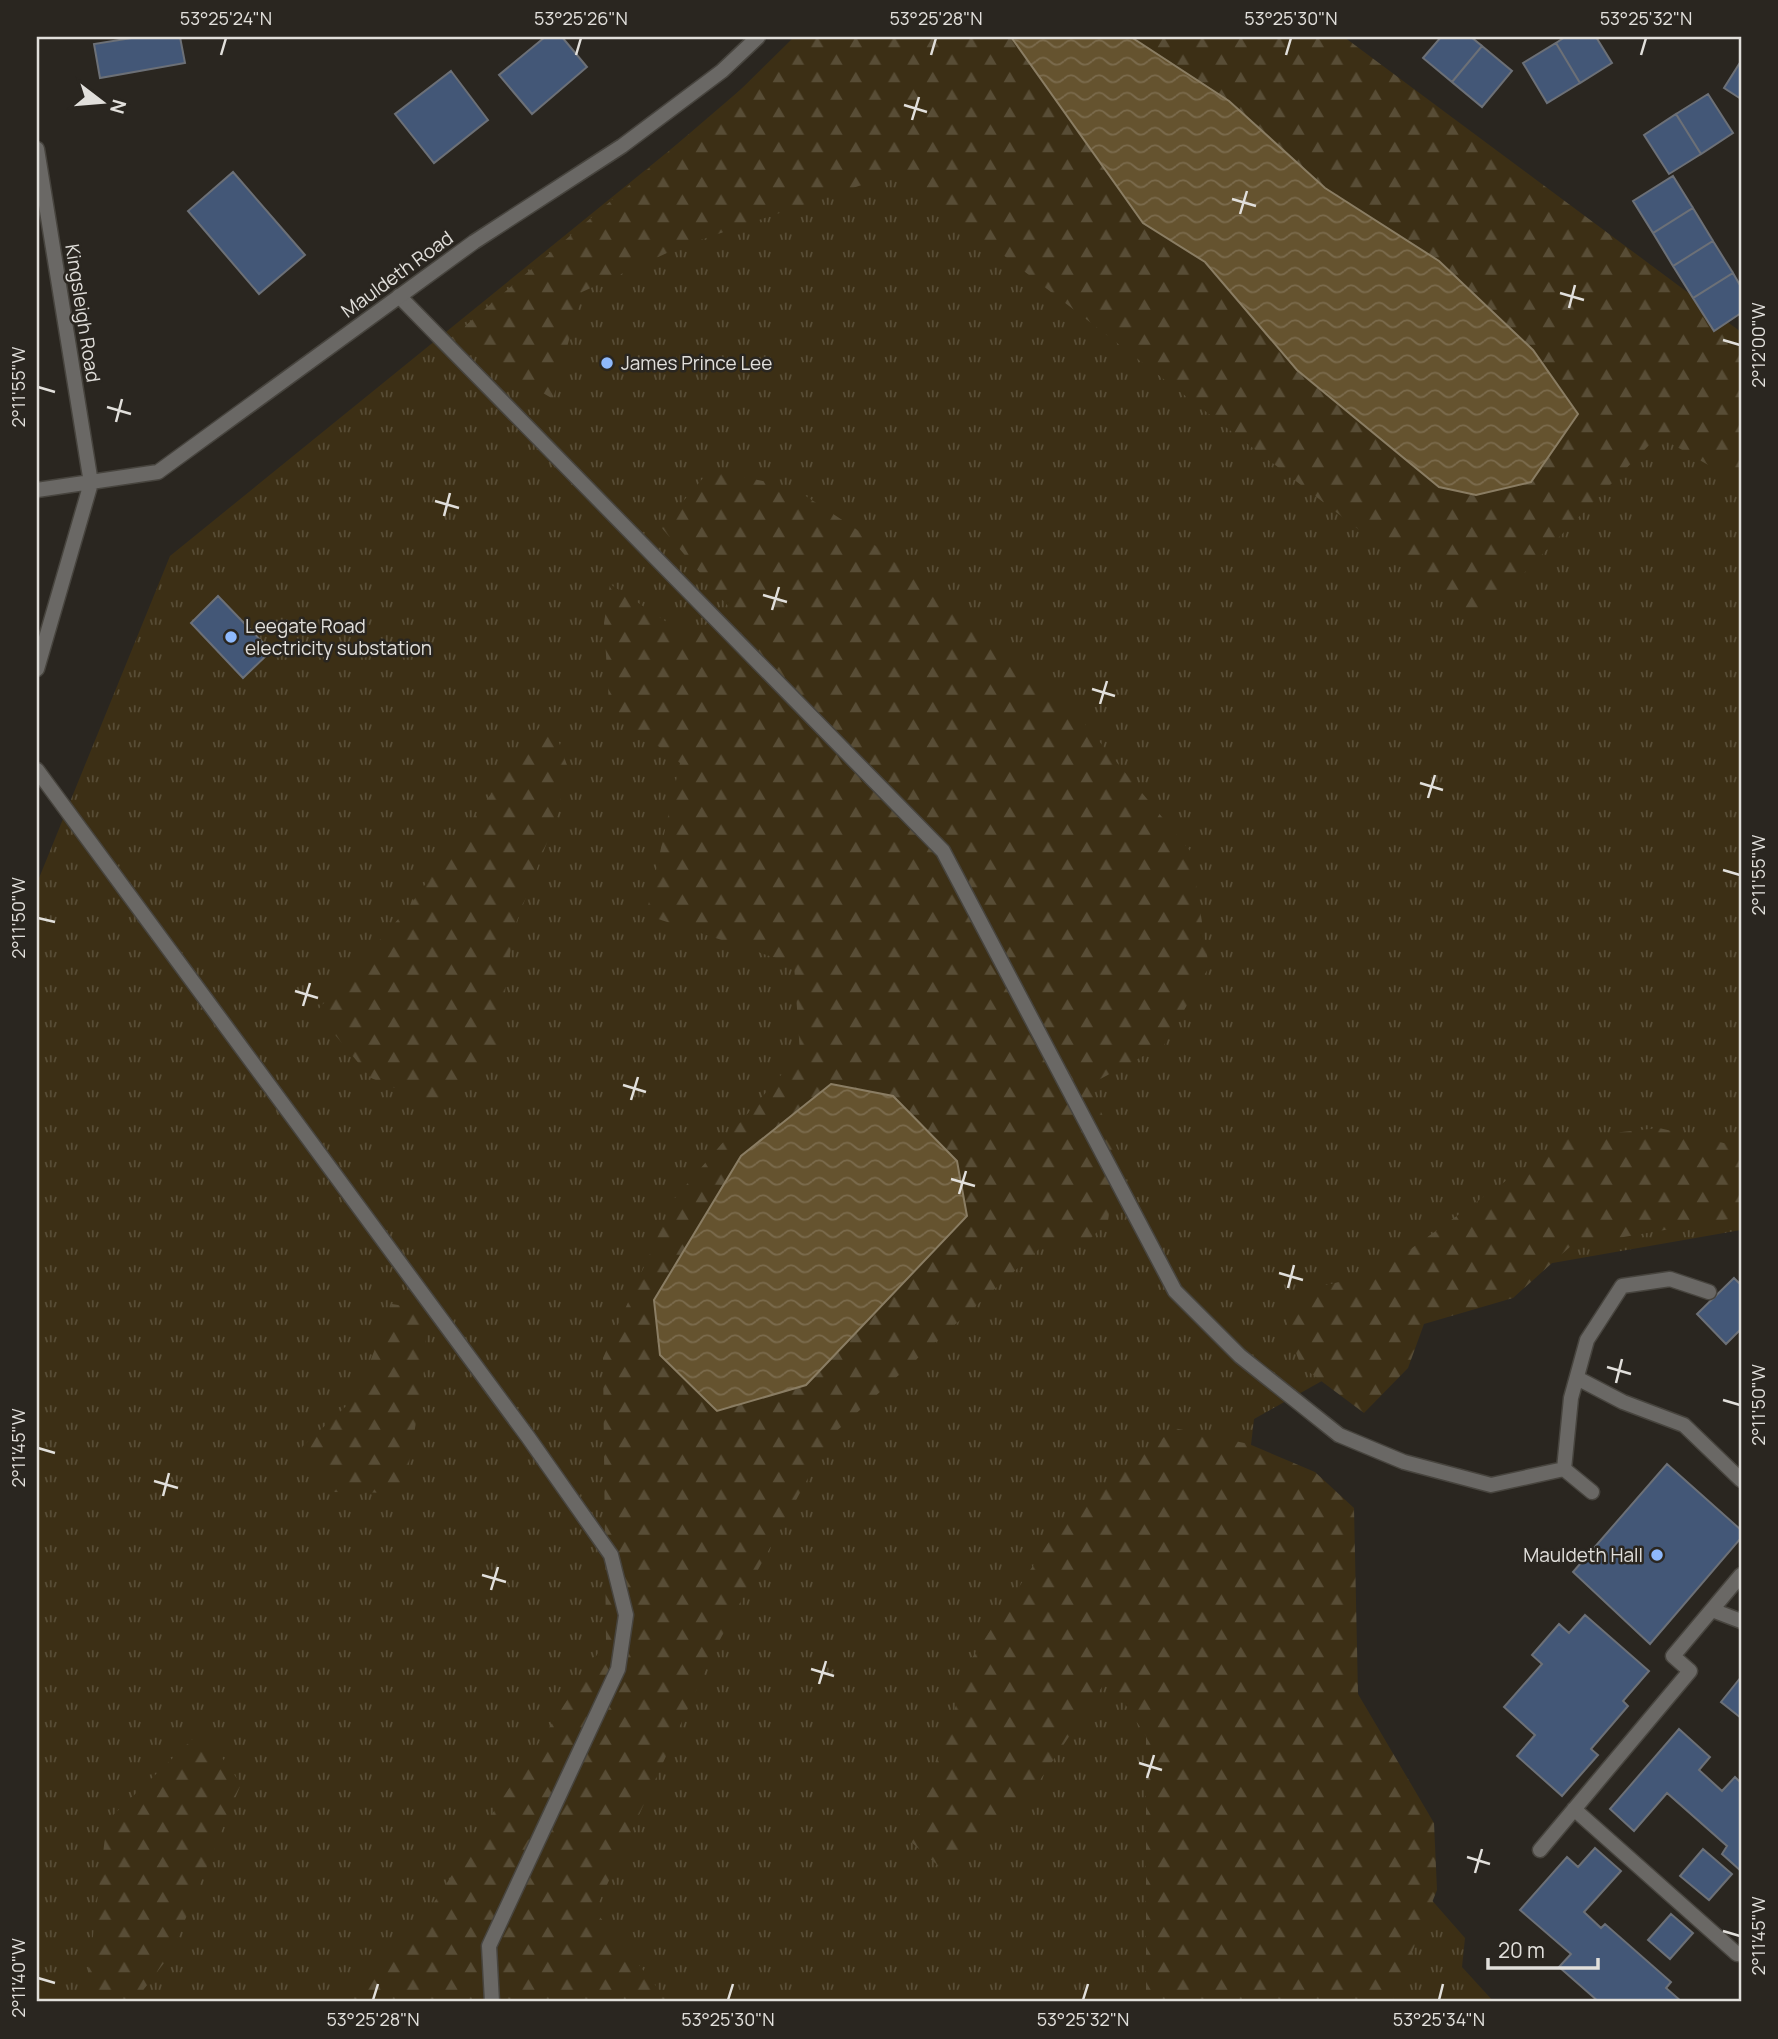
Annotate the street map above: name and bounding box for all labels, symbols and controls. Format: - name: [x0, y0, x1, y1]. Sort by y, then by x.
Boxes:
- text: 53°25'24"N: [180, 6, 272, 30]
- text: 53°25'26"N: [534, 6, 628, 30]
- text: 53°25'28"N: [889, 6, 983, 30]
- text: 53°25'30"N: [1244, 6, 1338, 30]
- text: 53°25'32"N: [1600, 6, 1692, 30]
- north arrow: [66, 66, 136, 136]
- text: N: [104, 97, 133, 117]
- street label: Mauldeth Road: [336, 225, 458, 323]
- street label: Kingsleigh Road: [59, 242, 107, 384]
- text: 2°12'00"W: [1746, 302, 1770, 388]
- text: 2°11'55"W: [6, 346, 30, 427]
- place label: James Prince Lee: [621, 350, 772, 376]
- marker: James Prince Lee: [599, 355, 615, 371]
- place label: Leegate Road electricity substation: [245, 613, 432, 661]
- marker: Leegate Road electricity substation: [223, 629, 239, 645]
- text: 2°11'55"W: [1746, 834, 1770, 915]
- text: 2°11'50"W: [6, 877, 30, 959]
- text: 2°11'50"W: [1746, 1364, 1770, 1446]
- text: 2°11'45"W: [6, 1408, 30, 1488]
- place label: Mauldeth Hall: [1523, 1542, 1643, 1568]
- marker: Mauldeth Hall: [1649, 1547, 1665, 1563]
- text: 2°11'45"W: [1746, 1896, 1770, 1976]
- scale bar: [1488, 1927, 1598, 1971]
- text: 20 m: [1498, 1936, 1545, 1964]
- text: 2°11'40"W: [6, 1938, 30, 2018]
- text: 53°25'28"N: [326, 2007, 420, 2031]
- text: 53°25'30"N: [681, 2007, 775, 2031]
- text: 53°25'32"N: [1037, 2007, 1129, 2031]
- text: 53°25'34"N: [1393, 2007, 1485, 2031]

